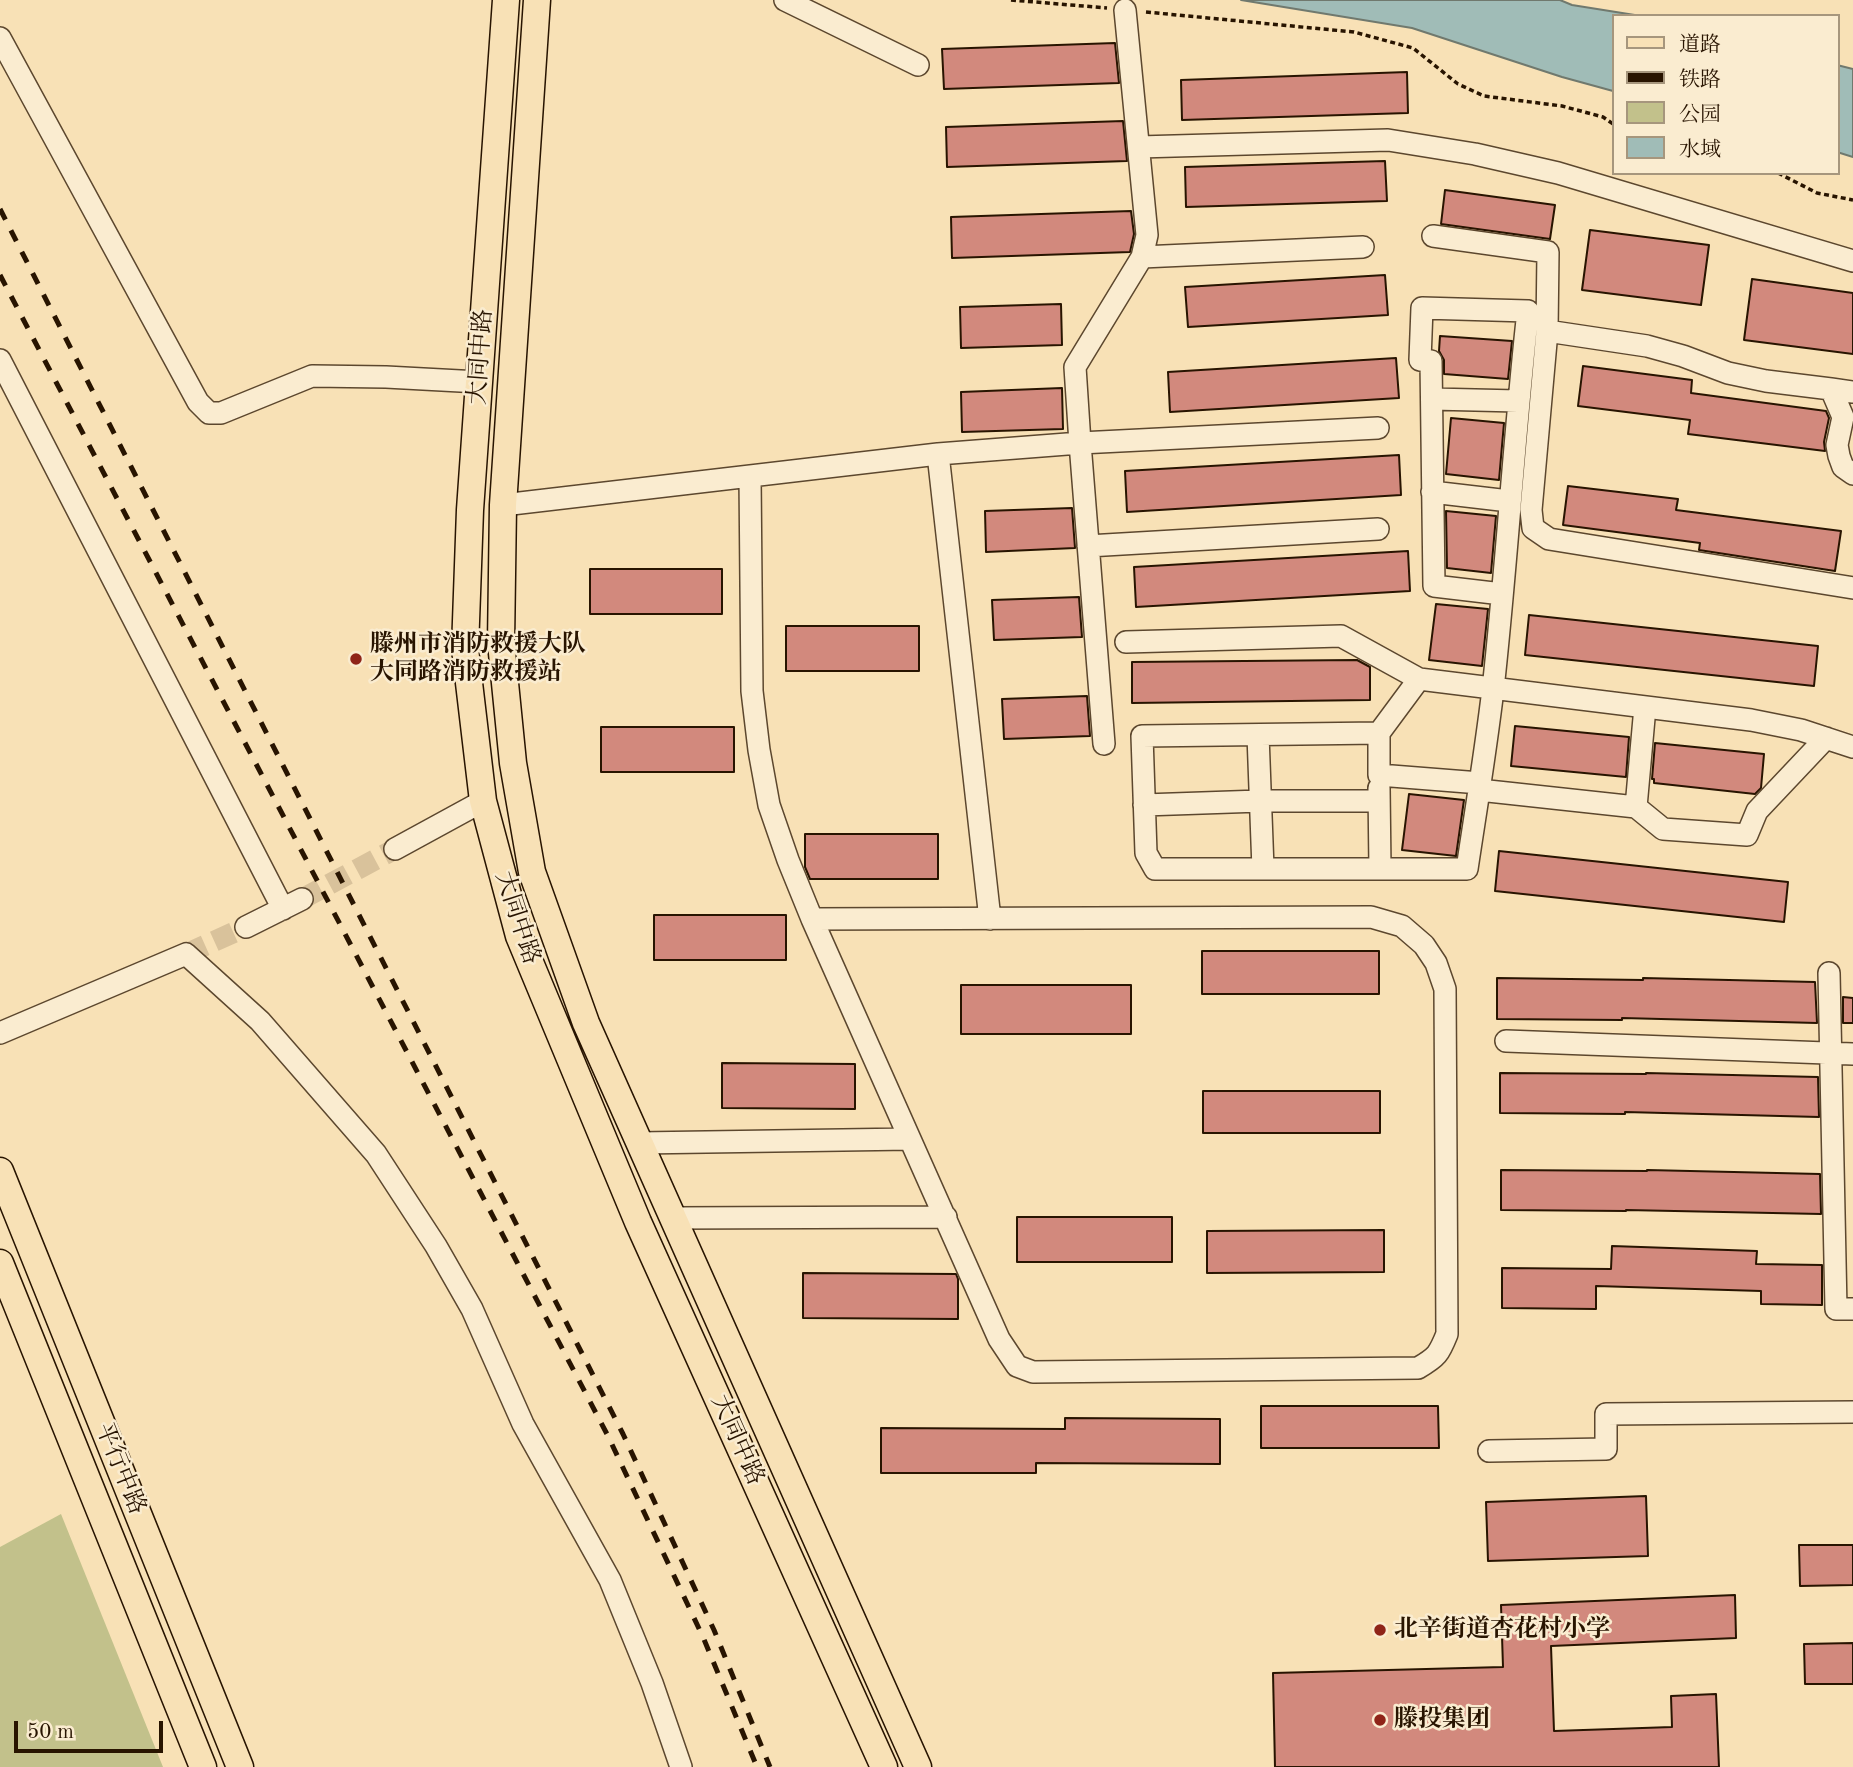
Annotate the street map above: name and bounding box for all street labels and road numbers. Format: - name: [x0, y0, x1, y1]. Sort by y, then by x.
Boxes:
- street label: 大同中路: [463, 308, 499, 406]
- street label: 大同中路: [488, 868, 546, 968]
- street label: 大同中路: [704, 1390, 770, 1490]
- street label: 平行中路: [89, 1419, 151, 1519]

